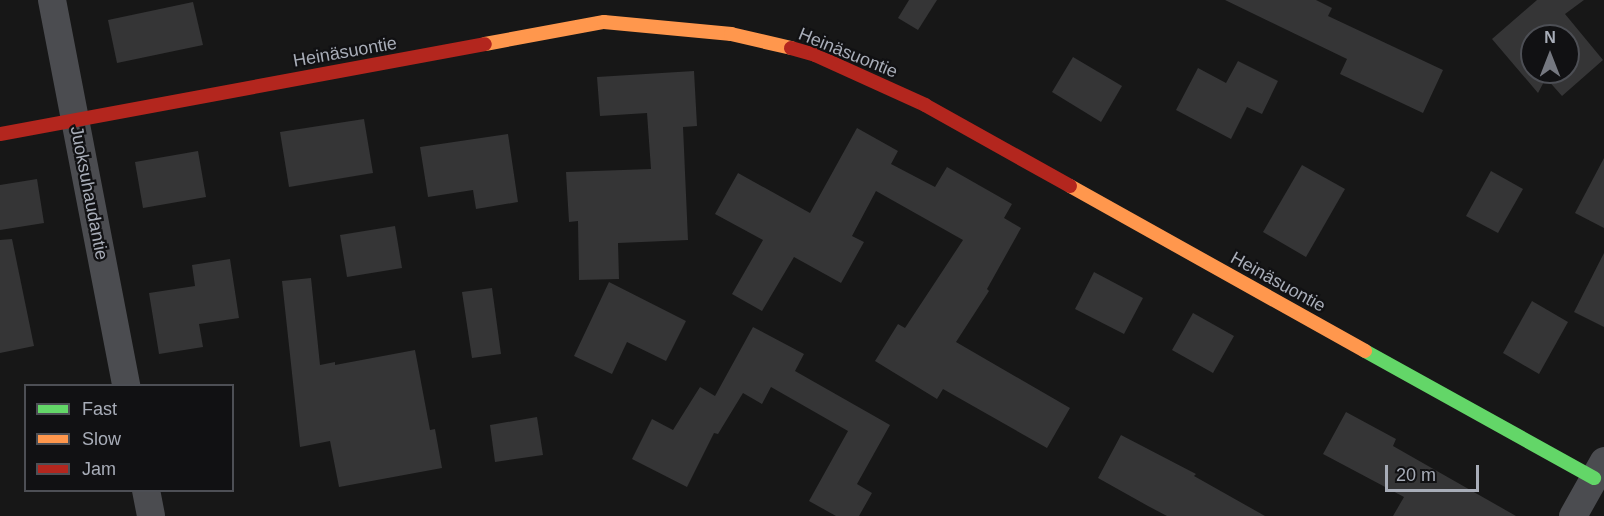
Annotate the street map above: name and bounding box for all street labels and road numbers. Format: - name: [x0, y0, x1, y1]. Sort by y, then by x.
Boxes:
- street label: Heinäsuontie: [795, 23, 901, 83]
- street label: Heinäsuontie: [291, 32, 399, 72]
- street label: Juoksuhaudantie: [65, 124, 113, 262]
- street label: Heinäsuontie: [1227, 247, 1329, 317]

